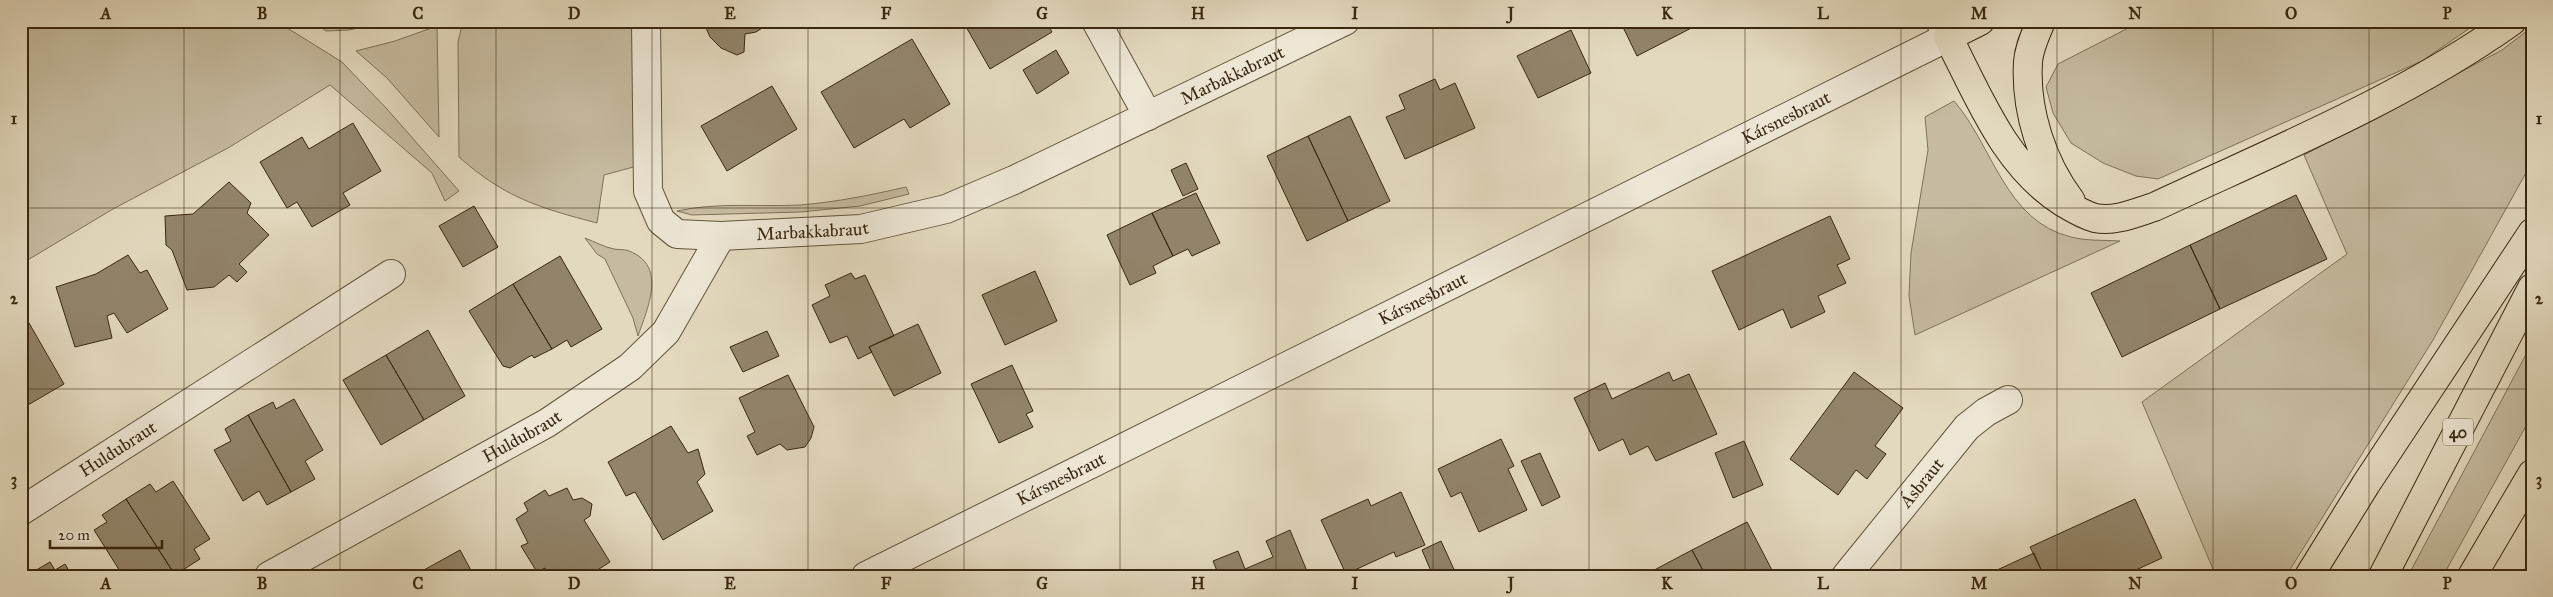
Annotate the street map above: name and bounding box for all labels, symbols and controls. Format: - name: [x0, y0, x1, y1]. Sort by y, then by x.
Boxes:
- text: A: [100, 4, 112, 23]
- text: B: [257, 4, 267, 23]
- text: C: [413, 4, 424, 23]
- text: D: [568, 4, 581, 23]
- text: E: [724, 4, 736, 23]
- text: F: [881, 4, 892, 23]
- text: G: [1036, 4, 1048, 23]
- text: H: [1191, 4, 1205, 23]
- text: I: [1352, 4, 1359, 23]
- text: J: [1506, 4, 1515, 24]
- text: K: [1661, 4, 1673, 23]
- text: L: [1817, 4, 1829, 23]
- text: M: [1971, 4, 1988, 23]
- text: N: [2128, 4, 2142, 23]
- text: O: [2285, 4, 2297, 23]
- text: P: [2442, 4, 2452, 23]
- street label: Marbakkabraut: [1177, 41, 1288, 109]
- street label: Kársnesbraut: [1738, 86, 1835, 149]
- text: 1: [11, 109, 18, 128]
- text: 1: [2536, 109, 2543, 128]
- street label: Marbakkabraut: [756, 216, 872, 245]
- street label: Kársnesbraut: [1375, 267, 1471, 330]
- text: 2: [10, 289, 19, 308]
- text: 2: [2535, 289, 2544, 308]
- street label: Huldubraut: [479, 405, 566, 467]
- street label: Huldubraut: [75, 416, 161, 482]
- road number: 40: [2443, 418, 2473, 446]
- street label: Kársnesbraut: [1013, 447, 1110, 510]
- street label: Ásbraut: [1893, 453, 1949, 513]
- text: 3: [11, 470, 17, 490]
- text: 3: [2536, 470, 2542, 490]
- scale bar: [50, 517, 162, 549]
- text: 20 m: [58, 526, 90, 544]
- text: A: [100, 574, 112, 593]
- text: B: [257, 574, 267, 593]
- text: C: [413, 574, 424, 593]
- text: D: [568, 574, 581, 593]
- text: E: [724, 574, 736, 593]
- text: F: [881, 574, 892, 593]
- text: G: [1036, 574, 1048, 593]
- text: H: [1191, 574, 1205, 593]
- text: I: [1352, 574, 1359, 593]
- text: J: [1506, 574, 1515, 594]
- text: K: [1661, 574, 1673, 593]
- text: L: [1817, 574, 1829, 593]
- text: M: [1971, 574, 1988, 593]
- text: N: [2128, 574, 2142, 593]
- text: O: [2285, 574, 2297, 593]
- text: P: [2442, 574, 2452, 593]

